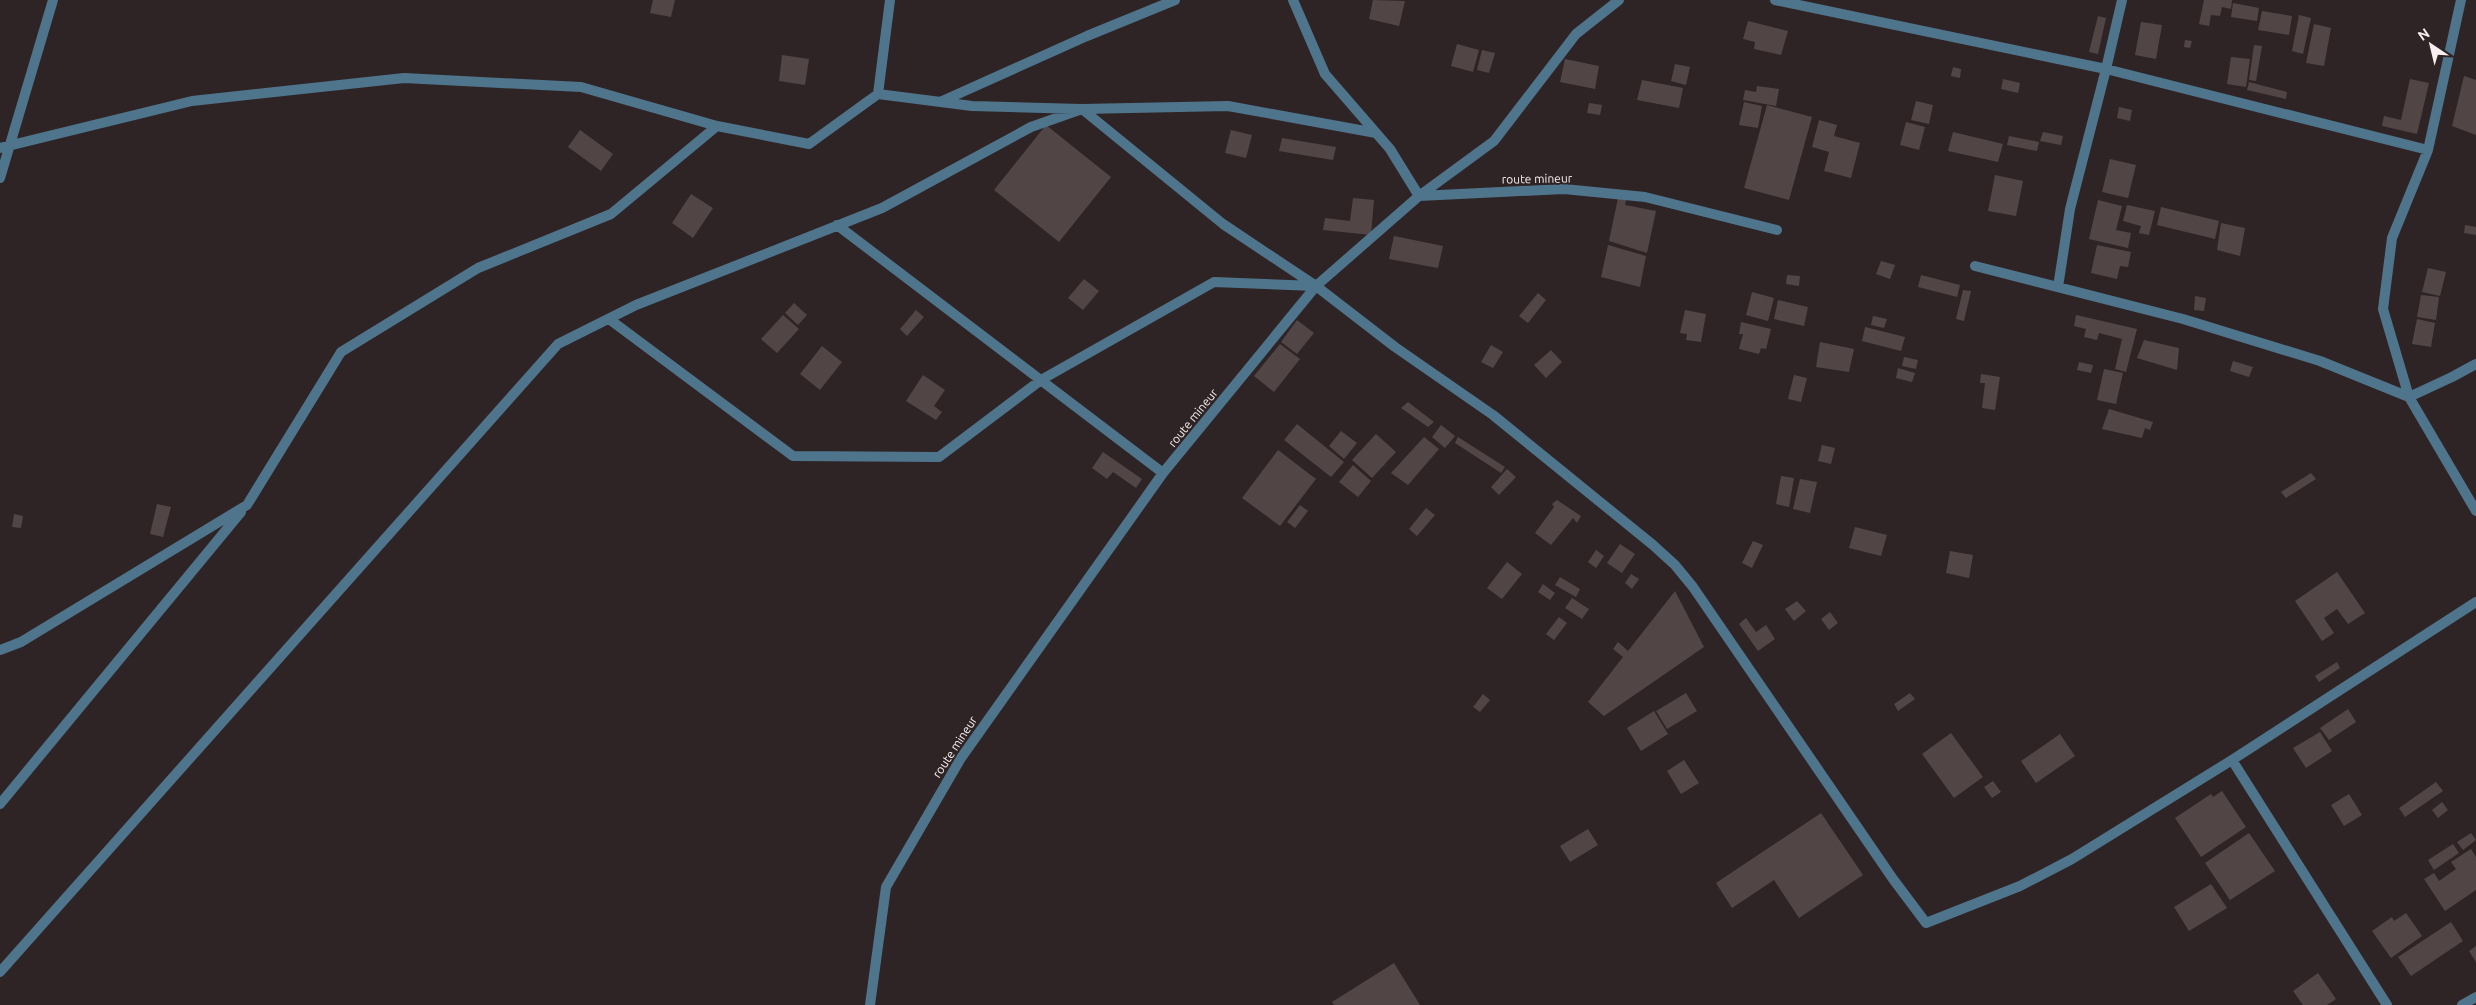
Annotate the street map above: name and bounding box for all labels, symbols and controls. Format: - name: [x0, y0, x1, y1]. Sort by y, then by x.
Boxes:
- north arrow: [2406, 20, 2456, 70]
- text: N: [2415, 25, 2432, 44]
- street label: route mineur: [1502, 171, 1573, 186]
- street label: route mineur: [1165, 386, 1220, 449]
- street label: route mineur: [930, 713, 980, 780]

